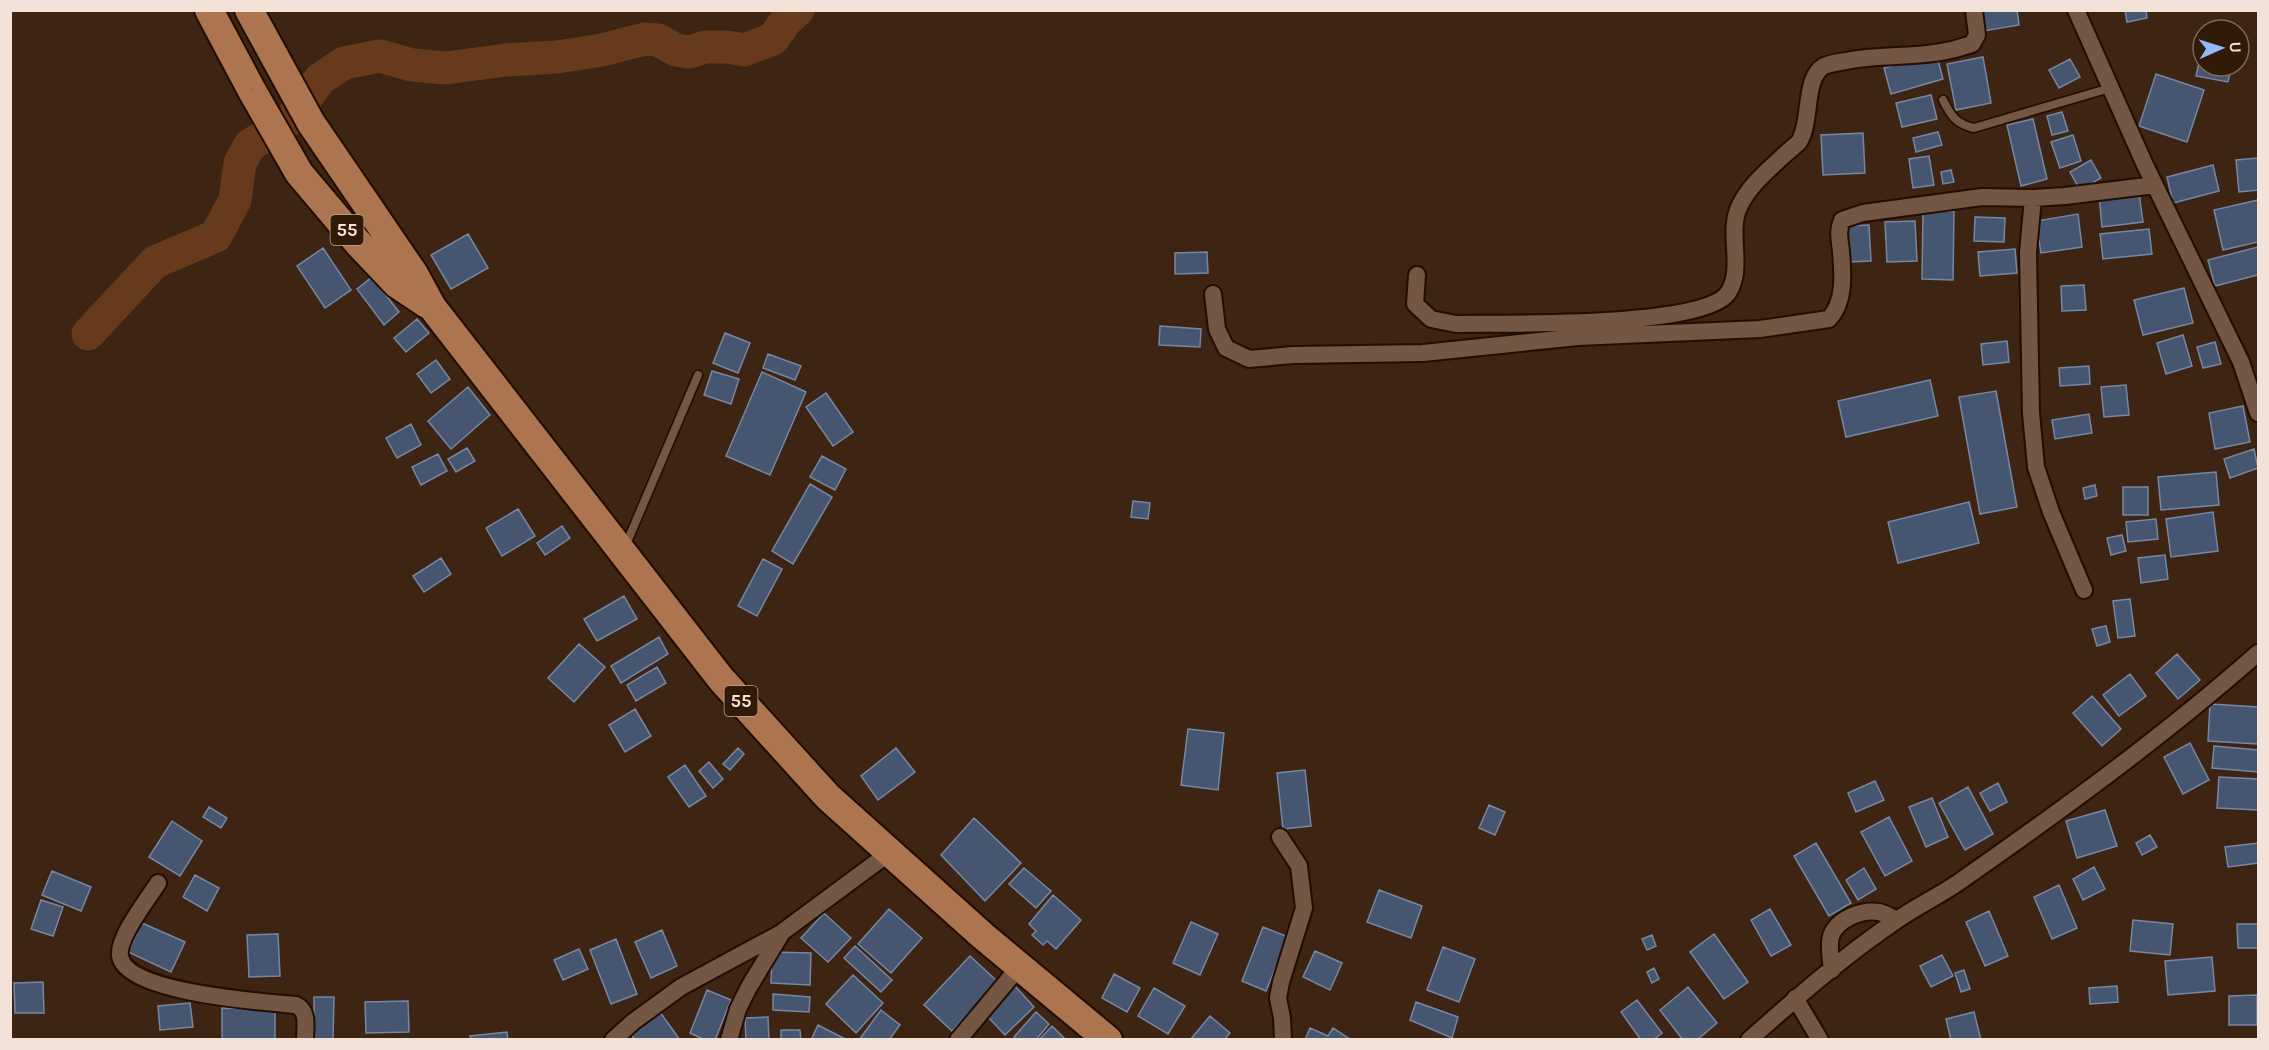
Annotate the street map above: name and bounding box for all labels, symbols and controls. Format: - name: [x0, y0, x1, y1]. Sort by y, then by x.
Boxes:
- north arrow: [2191, 18, 2251, 78]
- text: U: [2226, 41, 2245, 53]
- road number: 55: [330, 215, 364, 245]
- road number: 55: [724, 686, 758, 716]

